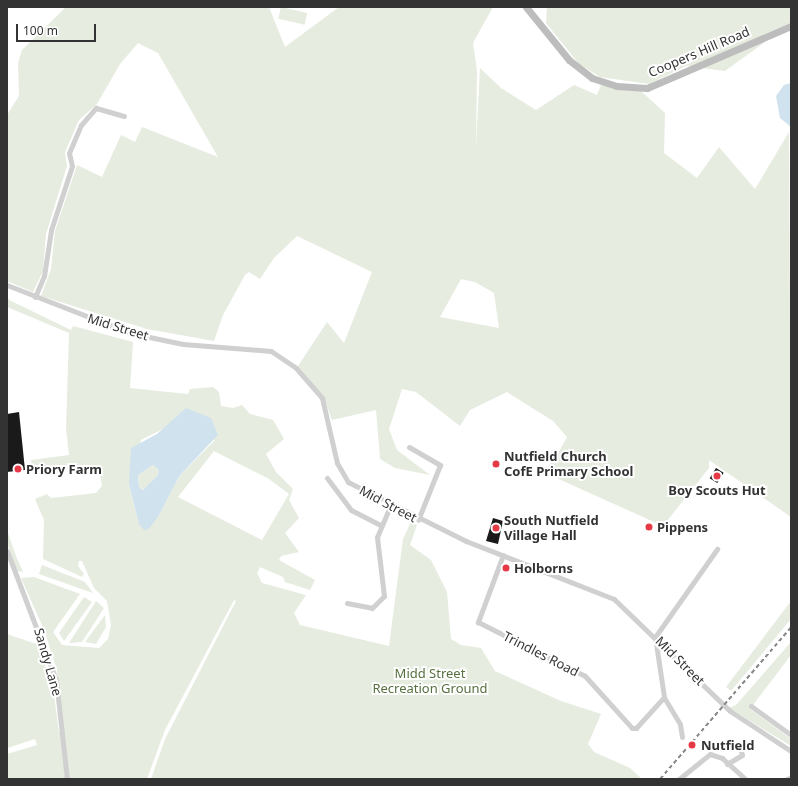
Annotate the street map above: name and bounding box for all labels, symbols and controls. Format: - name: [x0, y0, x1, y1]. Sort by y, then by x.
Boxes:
- scale bar: [18, 16, 98, 42]
- text: 100 m: [23, 22, 58, 39]
- street label: Coopers Hill Road: [646, 24, 752, 80]
- street label: Mid Street: [86, 310, 150, 344]
- place label: Nutfield Church CofE Primary School: [504, 449, 633, 480]
- marker: Nutfield Church CofE Primary School: [491, 459, 501, 469]
- place label: Priory Farm: [26, 461, 102, 477]
- marker: Priory Farm: [13, 464, 23, 474]
- marker: Boy Scouts Hut: [712, 471, 722, 481]
- street label: Mid Street: [357, 482, 419, 526]
- place label: Boy Scouts Hut: [668, 482, 766, 498]
- place label: South Nutfield Village Hall: [504, 513, 599, 544]
- place label: Pippens: [657, 519, 708, 535]
- marker: Pippens: [644, 522, 654, 532]
- marker: South Nutfield Village Hall: [491, 523, 501, 533]
- place label: Holborns: [514, 560, 573, 576]
- marker: Holborns: [501, 563, 511, 573]
- street label: Sandy Lane: [31, 626, 65, 698]
- street label: Trindles Road: [501, 628, 581, 680]
- street label: Mid Street: [652, 633, 708, 689]
- park label: Midd Street Recreation Ground: [372, 666, 488, 697]
- place label: Nutfield: [701, 737, 754, 753]
- marker: Nutfield: [686, 739, 698, 751]

